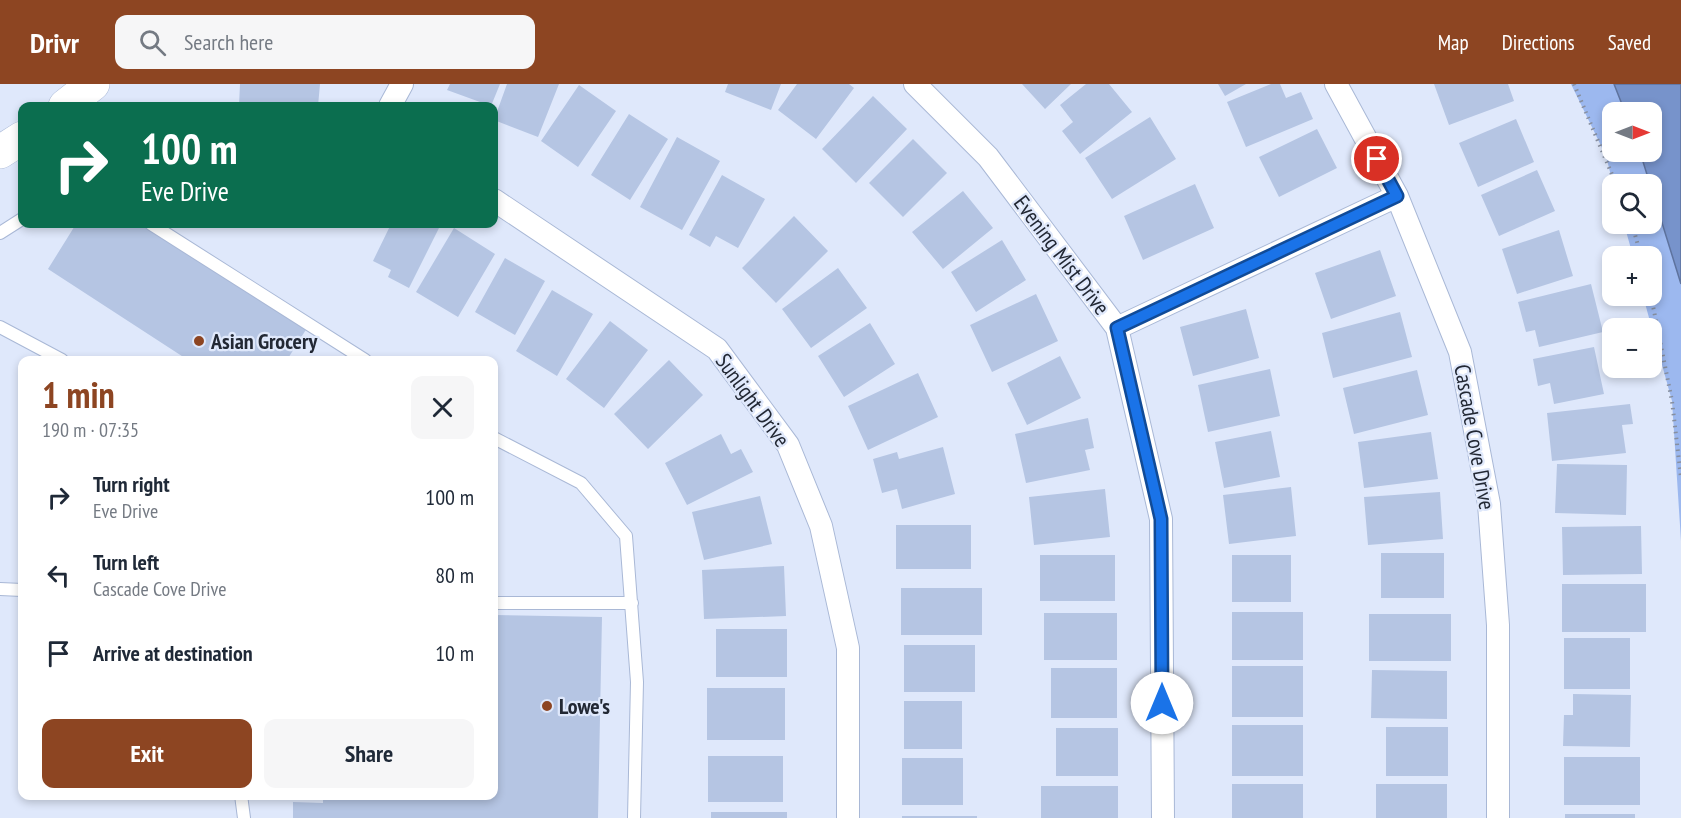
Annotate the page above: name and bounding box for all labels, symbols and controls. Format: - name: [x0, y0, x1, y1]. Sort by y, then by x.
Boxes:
- search box: [115, 15, 535, 69]
- text: Drivr: [30, 24, 79, 61]
- icon: search: [136, 26, 169, 59]
- text: Search here: [184, 28, 273, 56]
- text: Map: [1438, 29, 1469, 56]
- text: Directions: [1502, 29, 1575, 56]
- text: Saved: [1608, 29, 1651, 56]
- north arrow: [1602, 102, 1662, 162]
- map controls: [1602, 102, 1662, 378]
- text: 100 m: [141, 121, 238, 176]
- icon: right: [42, 126, 120, 204]
- pin: [1351, 133, 1402, 184]
- icon: arrive: [1360, 142, 1393, 175]
- text: Eve Drive: [141, 174, 229, 208]
- button: search: [1602, 174, 1662, 234]
- street label: Evening Mist Drive: [1008, 190, 1116, 320]
- button: +: [1602, 246, 1662, 306]
- button: −: [1602, 318, 1662, 378]
- place label: Asian Grocery: [210, 327, 318, 355]
- marker: Asian Grocery: [192, 334, 206, 348]
- street label: Sunlight Drive: [710, 348, 796, 452]
- street label: Cascade Cove Drive: [1448, 362, 1502, 512]
- text: 1 min: [42, 371, 115, 418]
- button: close: [411, 376, 474, 439]
- text: 190 m · 07:35: [42, 417, 139, 443]
- text: Turn right: [93, 470, 170, 498]
- icon: right: [42, 481, 75, 514]
- text: 100 m: [425, 483, 474, 511]
- text: Eve Drive: [93, 498, 158, 524]
- text: Turn left: [93, 548, 159, 576]
- icon: left: [42, 559, 75, 592]
- text: 80 m: [435, 561, 474, 589]
- text: Cascade Cove Drive: [93, 576, 227, 602]
- icon: arrive: [42, 637, 75, 670]
- text: Arrive at destination: [93, 639, 253, 667]
- text: 10 m: [435, 639, 474, 667]
- position arrow: [1130, 671, 1194, 735]
- place label: Lowe's: [559, 692, 610, 720]
- marker: Lowe's: [540, 699, 554, 713]
- button: Exit: [42, 719, 252, 788]
- button: Share: [264, 719, 474, 788]

